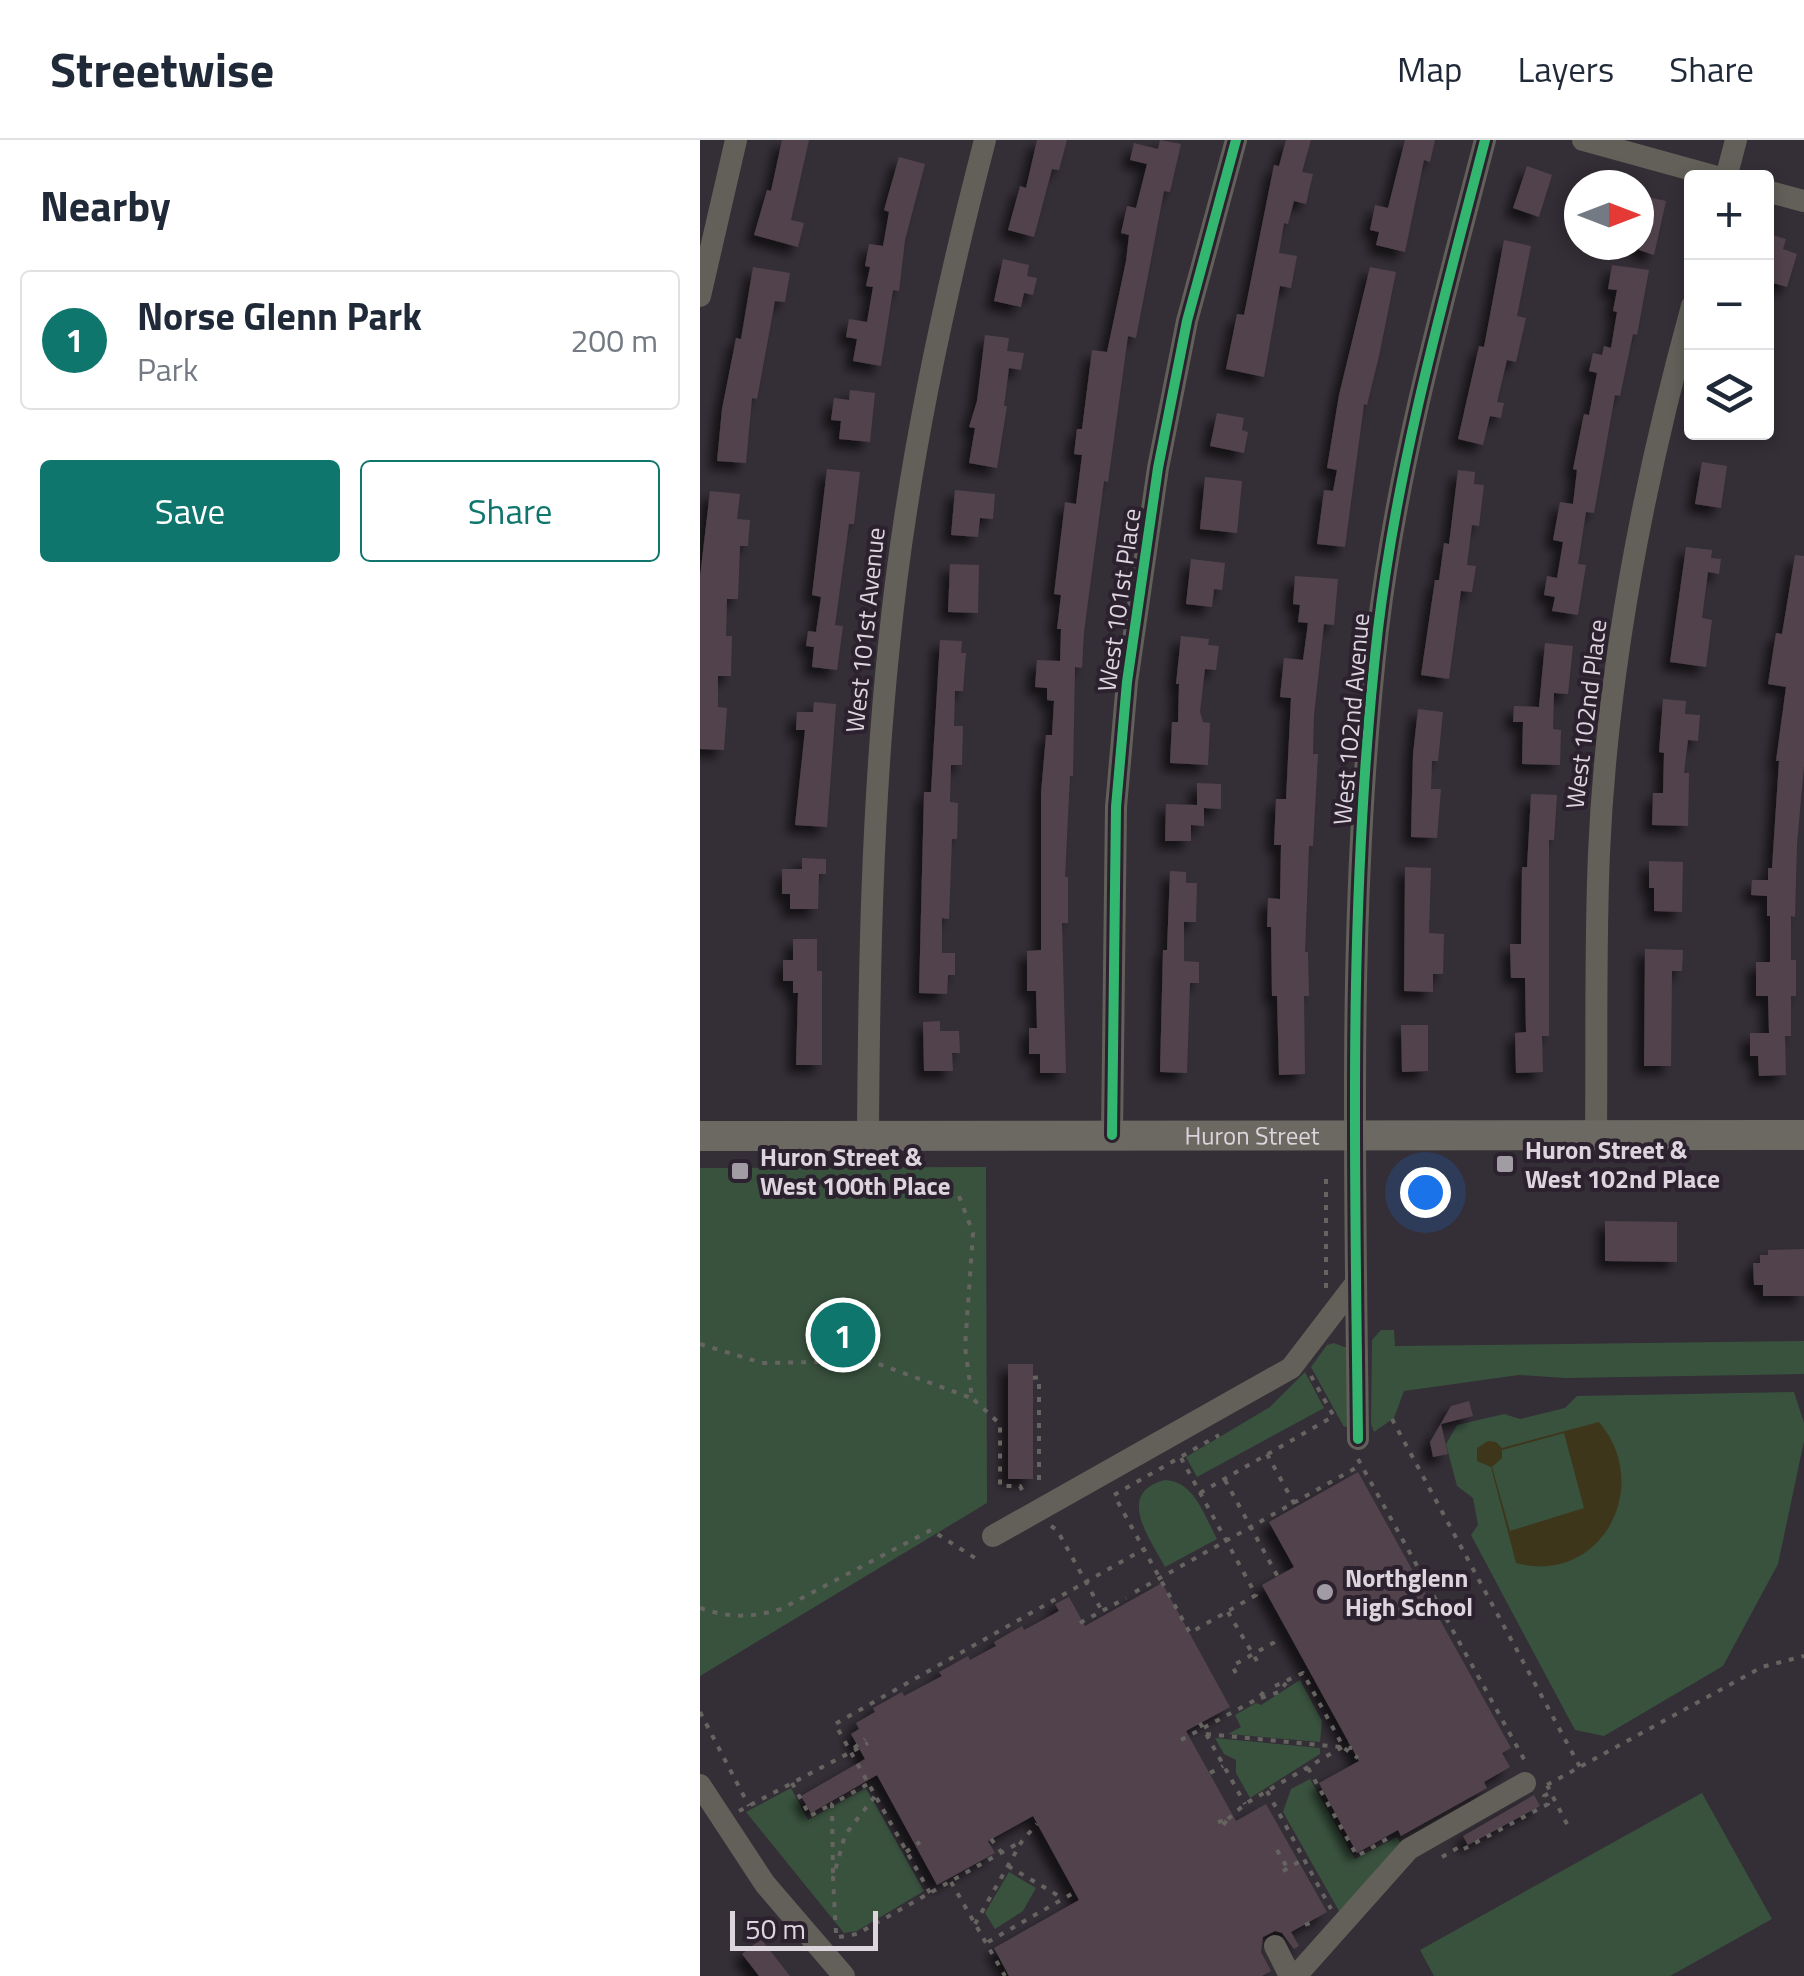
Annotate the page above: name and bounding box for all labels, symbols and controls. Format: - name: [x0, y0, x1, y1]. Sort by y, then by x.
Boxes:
- text: Streetwise: [50, 33, 274, 106]
- text: Map: [1397, 42, 1462, 96]
- text: Layers: [1517, 42, 1614, 96]
- text: Share: [1669, 42, 1754, 96]
- north arrow: [1564, 170, 1654, 260]
- map controls: [1684, 170, 1774, 440]
- button: +: [1684, 170, 1774, 260]
- text: Nearby: [40, 173, 171, 237]
- button: −: [1684, 260, 1774, 350]
- text: Norse Glenn Park: [137, 287, 422, 345]
- text: 1: [66, 316, 83, 364]
- text: 200 m: [570, 316, 658, 364]
- text: Park: [137, 345, 198, 393]
- button: layers: [1684, 350, 1774, 440]
- button: Save: [40, 460, 340, 562]
- button: Share: [360, 460, 660, 562]
- street label: West 101st Place: [1087, 506, 1151, 694]
- street label: West 101st Avenue: [835, 525, 895, 735]
- street label: West 102nd Avenue: [1323, 611, 1379, 827]
- street label: West 102nd Place: [1556, 617, 1616, 811]
- street label: Huron Street: [1184, 1116, 1320, 1155]
- place label: Huron Street & West 102nd Place: [1525, 1131, 1720, 1198]
- place label: Huron Street & West 100th Place: [760, 1138, 950, 1205]
- marker: Huron Street & West 102nd Place: [1494, 1153, 1516, 1175]
- marker: Huron Street & West 100th Place: [729, 1160, 751, 1182]
- your location: [1400, 1167, 1451, 1218]
- pin: 1: [810, 1298, 876, 1372]
- place label: Northglenn High School: [1345, 1559, 1473, 1626]
- marker: Northglenn High School: [1314, 1581, 1336, 1603]
- scale bar: [730, 1906, 878, 1950]
- text: 50 m: [745, 1907, 806, 1950]

